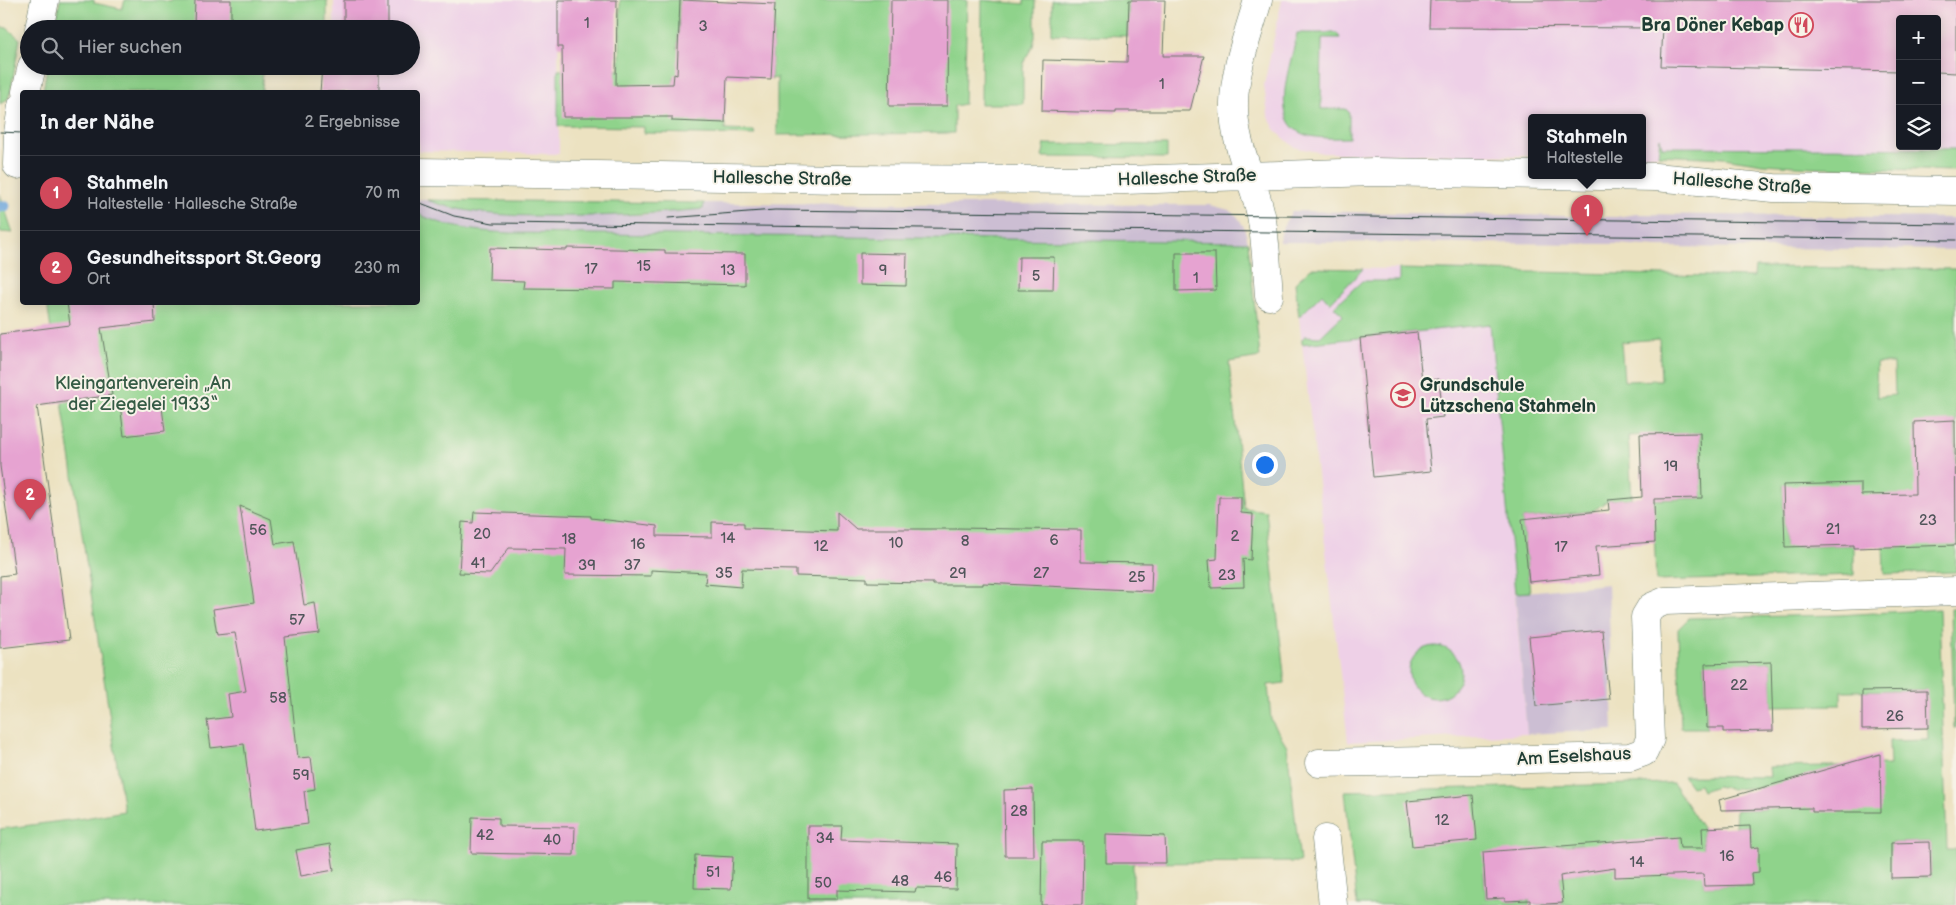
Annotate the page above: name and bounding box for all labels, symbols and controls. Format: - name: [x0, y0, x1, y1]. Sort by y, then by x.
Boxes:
- restaurant icon: Bra Döner Kebap: [1788, 12, 1814, 38]
- house number: 1: [584, 14, 590, 33]
- place label: Bra Döner Kebap: [1641, 15, 1784, 36]
- map controls: [1896, 15, 1941, 150]
- button: +: [1896, 15, 1941, 60]
- house number: 3: [698, 17, 708, 36]
- search box: [20, 20, 420, 75]
- icon: search: [38, 34, 66, 62]
- text: Hier suchen: [78, 36, 182, 59]
- button: −: [1896, 60, 1941, 105]
- house number: 1: [1159, 75, 1165, 94]
- button: layers: [1896, 105, 1941, 150]
- text: In der Nähe: [40, 110, 154, 135]
- text: 2 Ergebnisse: [304, 113, 400, 132]
- popup: [1528, 114, 1646, 179]
- text: Stahmeln: [1546, 126, 1628, 149]
- text: Haltestelle: [1546, 149, 1623, 168]
- street label: Hallesche Straße: [1117, 165, 1257, 190]
- street label: Hallesche Straße: [712, 167, 852, 190]
- street label: Hallesche Straße: [1672, 168, 1812, 199]
- text: Stahmeln: [87, 172, 168, 195]
- text: 1: [53, 184, 59, 203]
- text: 70 m: [365, 184, 400, 203]
- text: Haltestelle · Hallesche Straße: [87, 195, 298, 214]
- pin: 1: [1571, 195, 1603, 236]
- text: Gesundheitssport St.Georg: [87, 247, 321, 270]
- house number: 15: [637, 257, 651, 276]
- text: 2: [51, 259, 61, 278]
- text: 230 m: [354, 259, 400, 278]
- house number: 17: [584, 260, 598, 279]
- house number: 13: [720, 261, 736, 280]
- house number: 9: [879, 261, 887, 280]
- house number: 5: [1032, 267, 1040, 286]
- house number: 1: [1193, 269, 1199, 288]
- text: Ort: [87, 270, 110, 289]
- park label: Kleingartenverein „An der Ziegelei 1933“: [55, 373, 231, 415]
- place label: Grundschule Lützschena Stahmeln: [1420, 375, 1596, 417]
- school or university icon: Grundschule Lützschena Stahmeln: [1390, 382, 1416, 408]
- your location: [1252, 452, 1278, 478]
- house number: 19: [1664, 457, 1678, 476]
- pin: 2: [14, 479, 46, 520]
- house number: 23: [1919, 511, 1937, 530]
- house number: 21: [1826, 520, 1840, 539]
- house number: 56: [249, 521, 267, 540]
- house number: 20: [473, 525, 491, 544]
- house number: 2: [1231, 527, 1240, 546]
- house number: 14: [721, 529, 735, 548]
- house number: 18: [562, 530, 577, 549]
- house number: 6: [1049, 531, 1059, 550]
- house number: 8: [961, 532, 970, 551]
- house number: 10: [889, 534, 903, 553]
- house number: 16: [631, 535, 645, 554]
- house number: 12: [814, 537, 828, 556]
- house number: 17: [1554, 538, 1568, 557]
- house number: 41: [471, 554, 485, 573]
- house number: 39: [578, 556, 596, 575]
- house number: 37: [624, 556, 641, 575]
- house number: 35: [715, 564, 733, 583]
- house number: 29: [949, 564, 967, 583]
- house number: 27: [1033, 564, 1050, 583]
- house number: 23: [1218, 566, 1236, 585]
- house number: 25: [1128, 568, 1146, 587]
- house number: 57: [289, 611, 306, 630]
- house number: 22: [1730, 676, 1748, 695]
- house number: 58: [269, 689, 287, 708]
- house number: 26: [1886, 707, 1904, 726]
- street label: Am Eselshaus: [1516, 743, 1632, 770]
- house number: 59: [292, 766, 310, 785]
- house number: 28: [1010, 802, 1028, 821]
- house number: 12: [1435, 811, 1449, 830]
- house number: 42: [476, 826, 494, 845]
- house number: 34: [816, 829, 834, 848]
- house number: 40: [543, 831, 561, 850]
- house number: 16: [1720, 847, 1734, 866]
- house number: 14: [1630, 853, 1644, 872]
- house number: 51: [706, 863, 720, 882]
- house number: 46: [934, 868, 952, 887]
- house number: 48: [891, 872, 909, 891]
- house number: 50: [814, 874, 832, 893]

